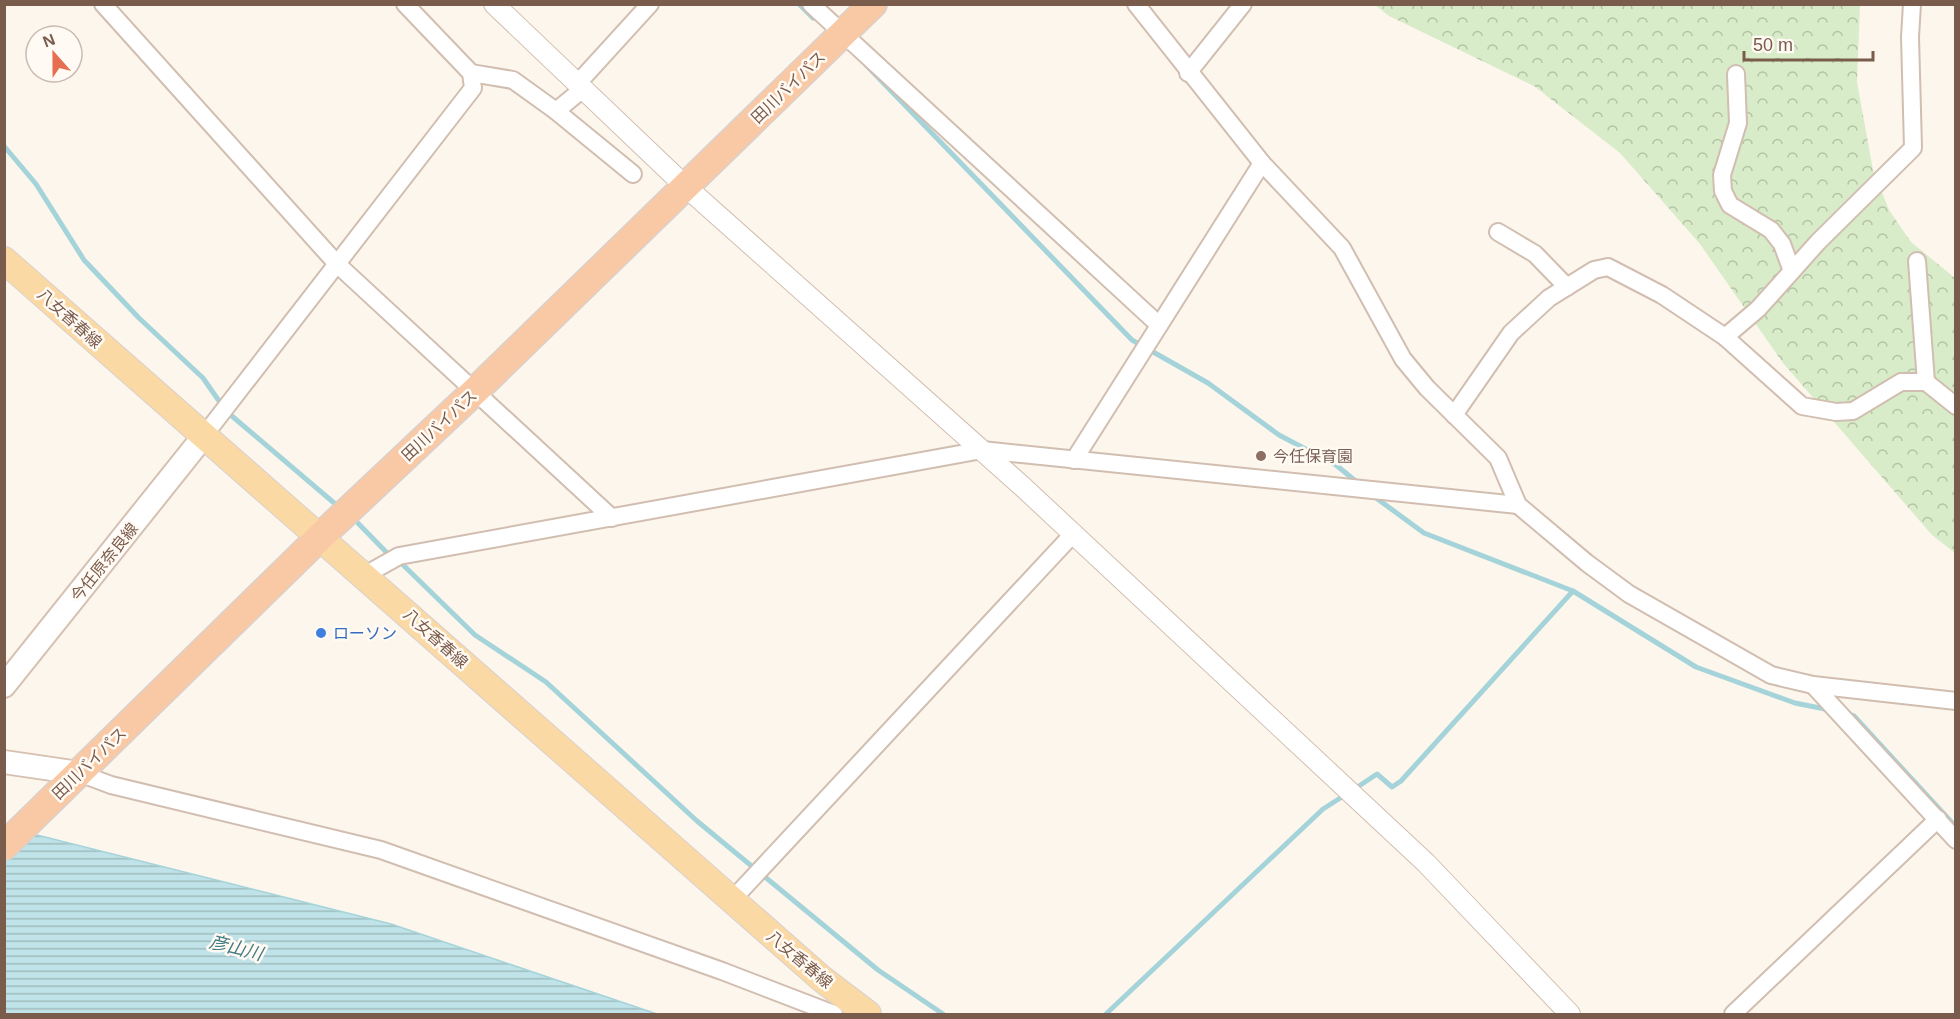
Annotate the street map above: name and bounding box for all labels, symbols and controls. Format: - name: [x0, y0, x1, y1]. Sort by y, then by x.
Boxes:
- north arrow: [24, 24, 84, 84]
- scale bar: [1744, 24, 1873, 62]
- text: N: [40, 30, 57, 50]
- text: 50 m: [1753, 35, 1793, 55]
- street label: 田川バイパス: [748, 48, 829, 127]
- street label: 八女香春線: [34, 285, 105, 351]
- street label: 田川バイパス: [399, 387, 480, 464]
- place label: 今任保育園: [1273, 448, 1353, 465]
- marker: 今任保育園: [1254, 449, 1268, 463]
- street label: 今任原奈良線: [68, 520, 141, 605]
- street label: 八女香春線: [400, 605, 471, 671]
- place label: ローソン: [333, 625, 397, 642]
- marker: ローソン: [314, 626, 328, 640]
- street label: 田川バイパス: [49, 724, 130, 803]
- street label: 八女香春線: [764, 927, 836, 992]
- water label: 彦山川: [207, 932, 267, 965]

